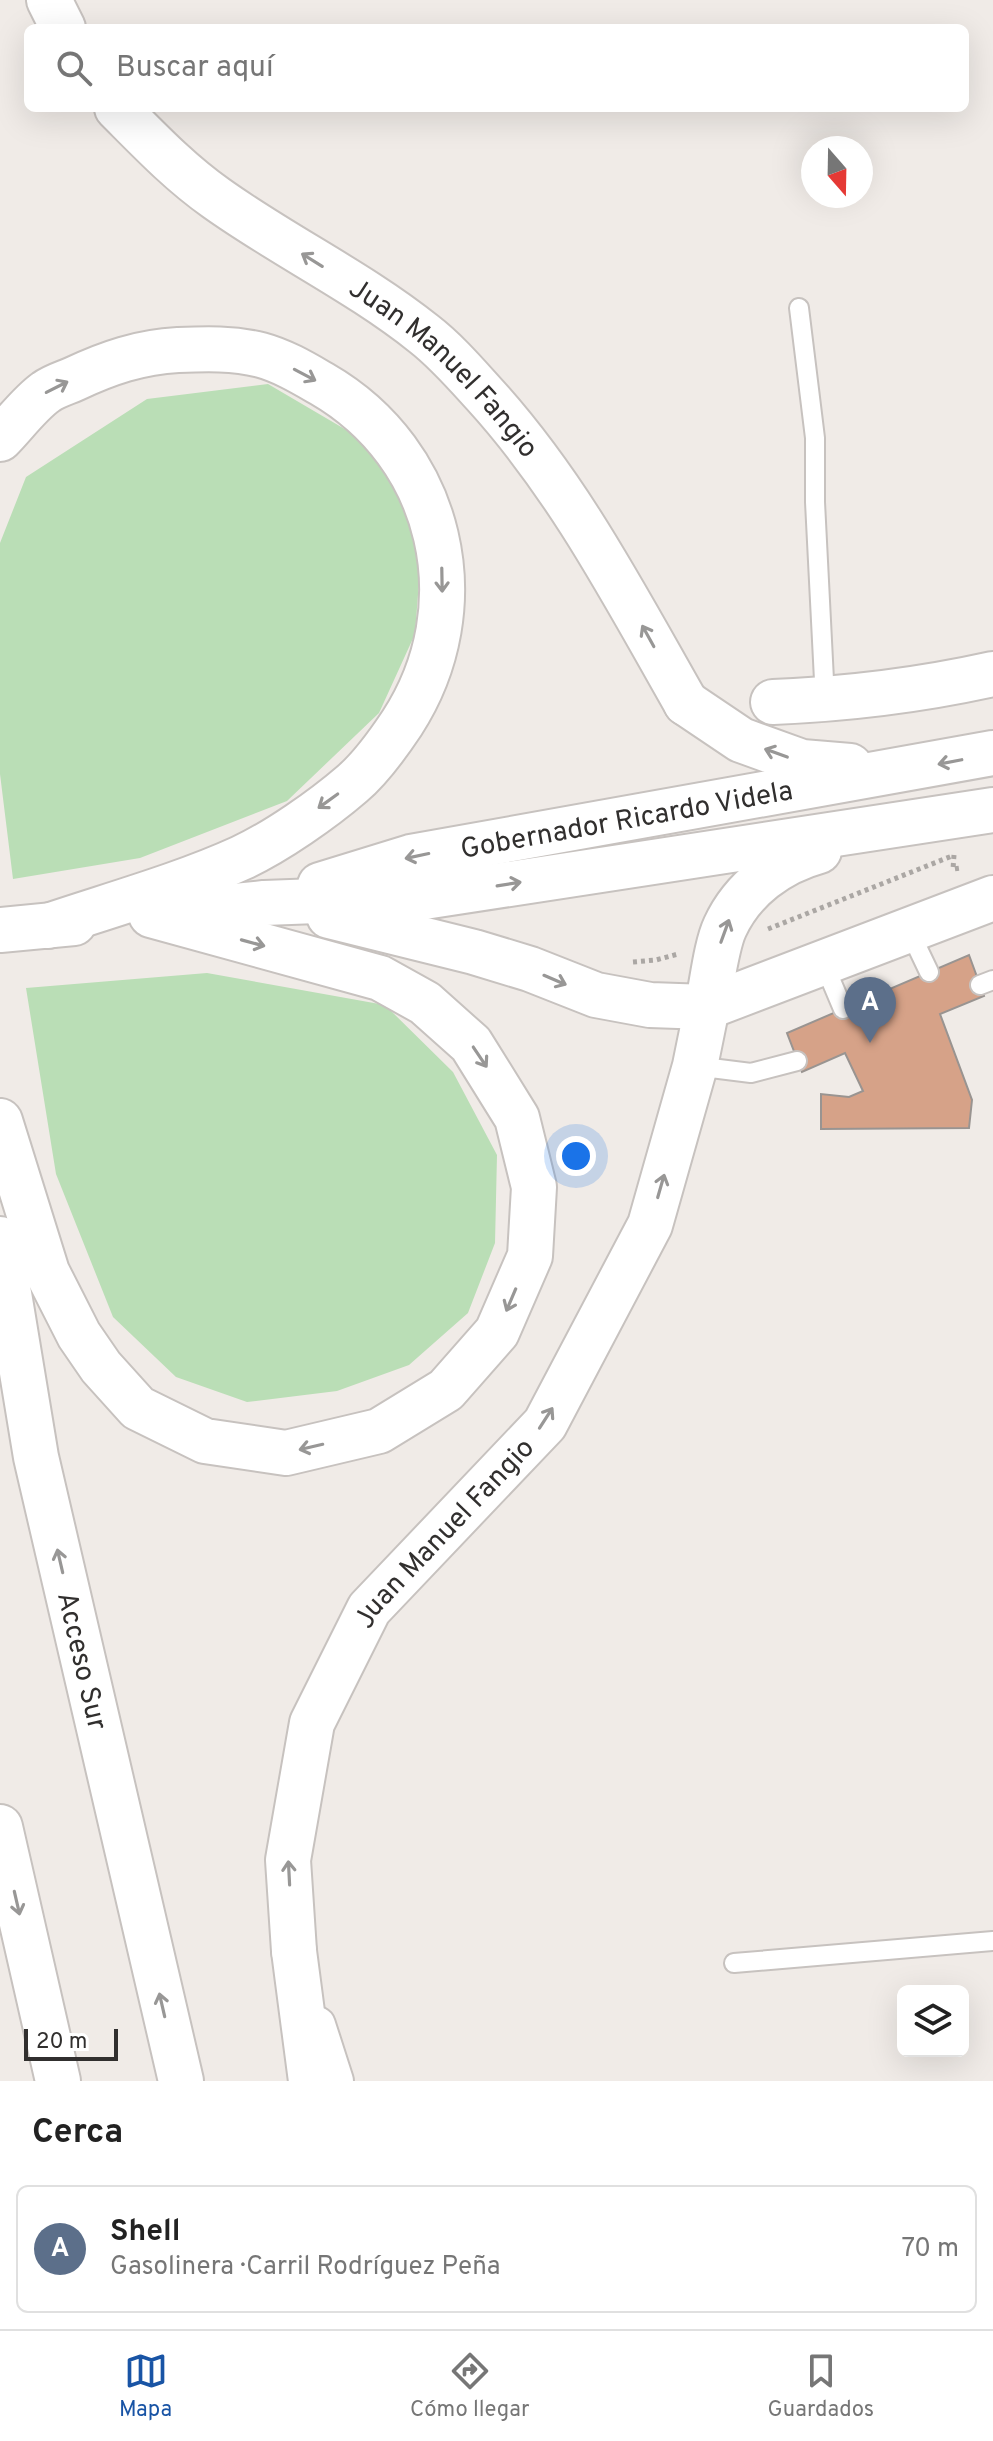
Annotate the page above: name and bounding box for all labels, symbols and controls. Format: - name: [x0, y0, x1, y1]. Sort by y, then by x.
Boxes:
- search box: [24, 24, 969, 112]
- icon: search: [52, 46, 96, 90]
- text: Buscar aquí: [116, 50, 274, 87]
- north arrow: [801, 136, 873, 208]
- one-way arrow: [301, 252, 323, 269]
- street label: Juan Manuel Fangio: [341, 271, 545, 466]
- one-way arrow: [293, 367, 316, 383]
- one-way arrow: [45, 379, 68, 394]
- one-way arrow: [434, 566, 450, 593]
- one-way arrow: [640, 624, 655, 648]
- one-way arrow: [764, 745, 789, 759]
- one-way arrow: [938, 755, 964, 770]
- street label: Gobernador Ricardo Videla: [458, 774, 796, 869]
- one-way arrow: [318, 793, 340, 810]
- one-way arrow: [405, 849, 431, 864]
- one-way arrow: [496, 876, 521, 891]
- one-way arrow: [719, 919, 734, 944]
- one-way arrow: [240, 936, 266, 951]
- one-way arrow: [542, 974, 567, 988]
- pin: A: [844, 977, 896, 1043]
- one-way arrow: [472, 1045, 488, 1068]
- your location: [556, 1136, 596, 1176]
- one-way arrow: [654, 1174, 669, 1200]
- one-way arrow: [502, 1287, 517, 1312]
- one-way arrow: [538, 1408, 555, 1430]
- street label: Juan Manuel Fangio: [347, 1431, 543, 1635]
- one-way arrow: [299, 1441, 325, 1456]
- one-way arrow: [51, 1549, 66, 1574]
- street label: Acceso Sur: [47, 1589, 114, 1734]
- one-way arrow: [281, 1860, 296, 1887]
- one-way arrow: [10, 1889, 25, 1915]
- map controls: [897, 1985, 969, 2057]
- button: layers: [897, 1985, 969, 2057]
- one-way arrow: [154, 1993, 169, 2019]
- scale bar: [24, 2025, 118, 2061]
- text: 20 m: [36, 2029, 87, 2056]
- text: Cerca: [32, 2112, 123, 2155]
- text: Shell: [110, 2214, 180, 2251]
- text: A: [51, 2233, 69, 2266]
- text: 70 m: [901, 2233, 959, 2266]
- text: Gasolinera · Carril Rodríguez Peña: [110, 2251, 501, 2284]
- tab: Mapa: [119, 2349, 172, 2424]
- tab: Cómo llegar: [410, 2349, 530, 2424]
- tab: Guardados: [768, 2349, 874, 2424]

